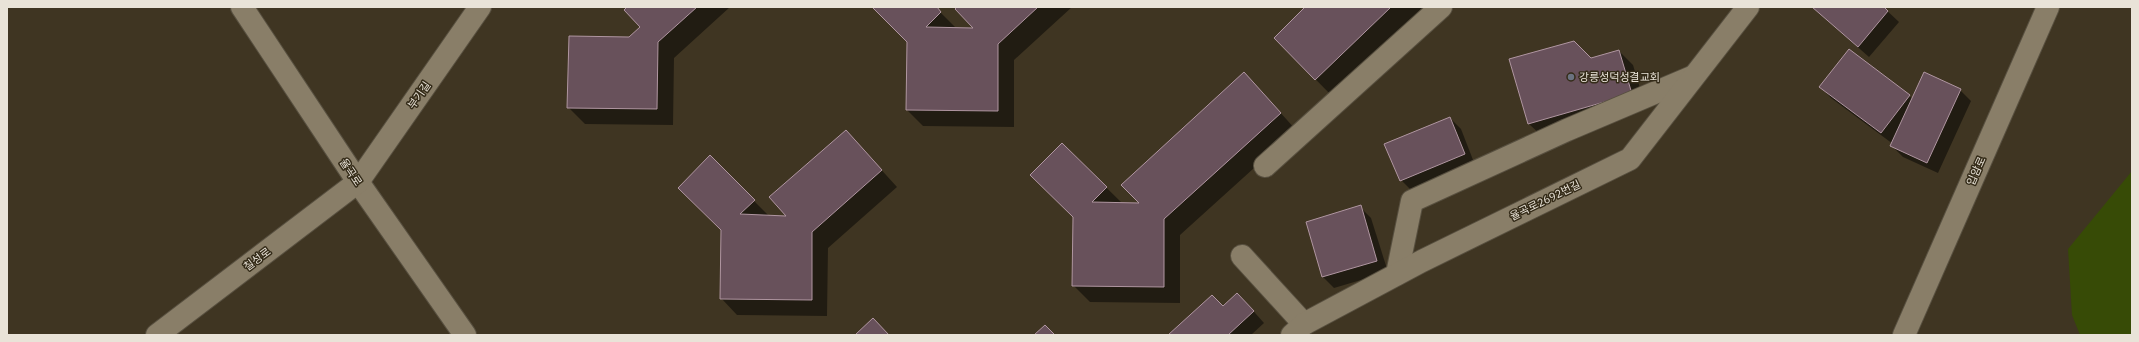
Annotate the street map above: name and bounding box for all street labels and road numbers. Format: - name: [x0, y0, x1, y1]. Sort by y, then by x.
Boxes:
- street label: 부기길: [405, 79, 433, 111]
- street label: 입암로: [1963, 154, 1989, 188]
- street label: 율곡로: [337, 155, 365, 189]
- street label: 율곡로2692번길: [1507, 177, 1583, 223]
- street label: 칠성로: [241, 244, 273, 274]

